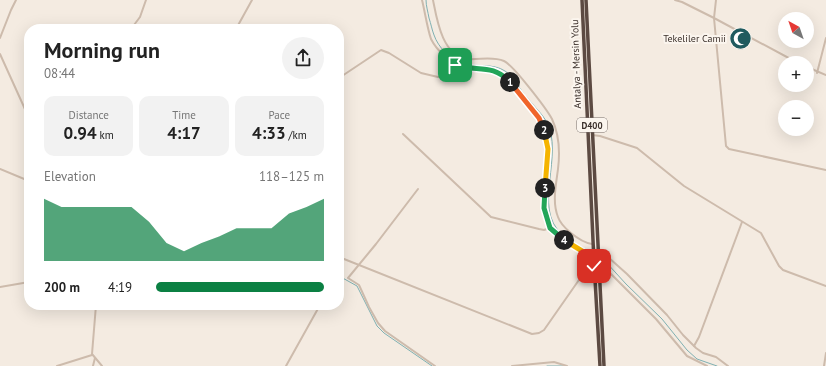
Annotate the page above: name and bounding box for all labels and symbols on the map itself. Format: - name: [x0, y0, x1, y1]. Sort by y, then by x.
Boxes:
- north arrow: [778, 12, 814, 48]
- street label: Antalya - Mersin Yolu: [568, 19, 584, 109]
- mosque icon: Tekeliler Camii: [728, 25, 754, 51]
- place label: Tekeliler Camii: [663, 32, 726, 45]
- pin: [438, 48, 472, 82]
- pin: 1: [500, 72, 520, 92]
- road number: D400: [577, 118, 607, 132]
- pin: 2: [534, 120, 554, 140]
- pin: 3: [535, 178, 555, 198]
- pin: 4: [554, 230, 574, 250]
- pin: [577, 249, 611, 283]

